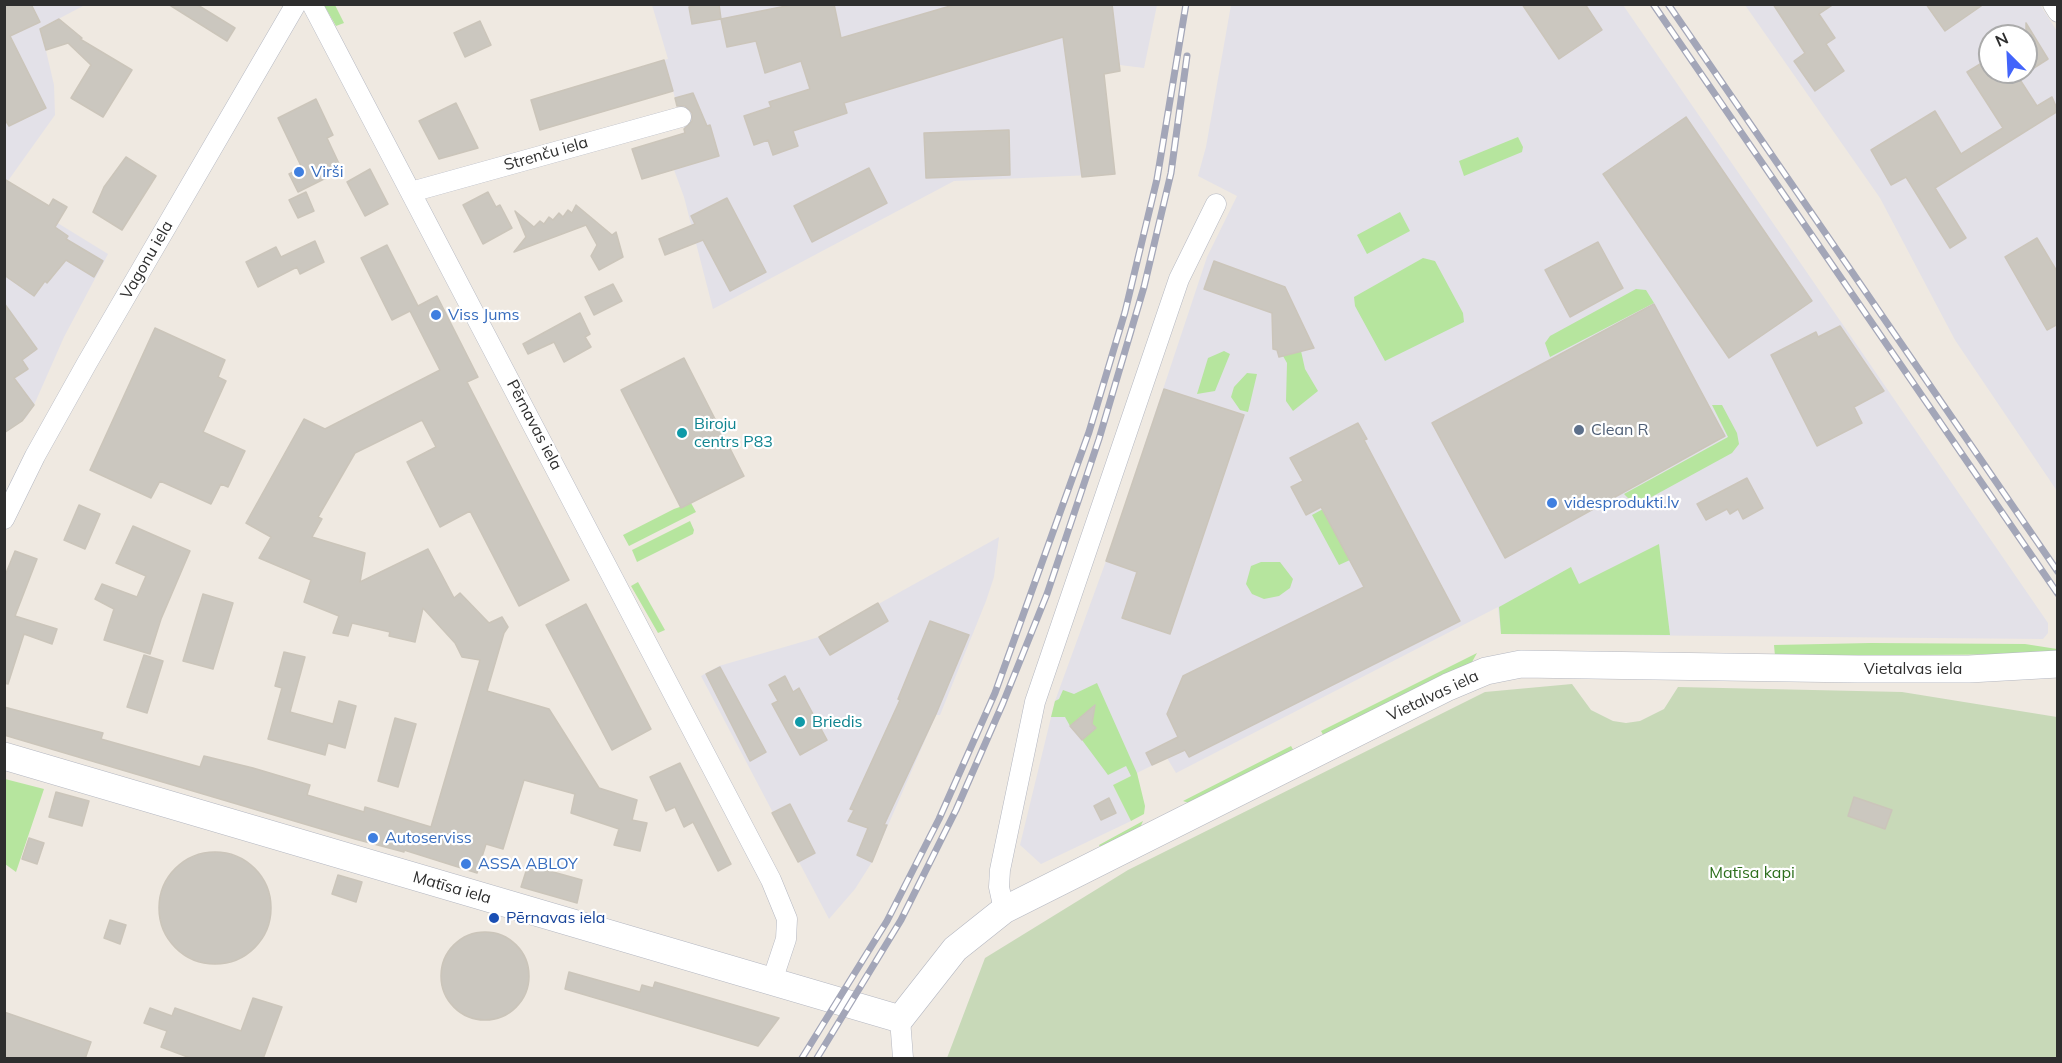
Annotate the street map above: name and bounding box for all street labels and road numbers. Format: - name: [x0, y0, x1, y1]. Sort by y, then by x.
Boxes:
- street label: Strenču iela: [502, 133, 590, 175]
- street label: Vagonu iela: [117, 217, 177, 303]
- street label: Pērnavas iela: [502, 377, 566, 473]
- street label: Vietalvas iela: [1864, 659, 1962, 679]
- street label: Vietalvas iela: [1384, 666, 1482, 726]
- street label: Matīsa iela: [411, 868, 493, 908]

